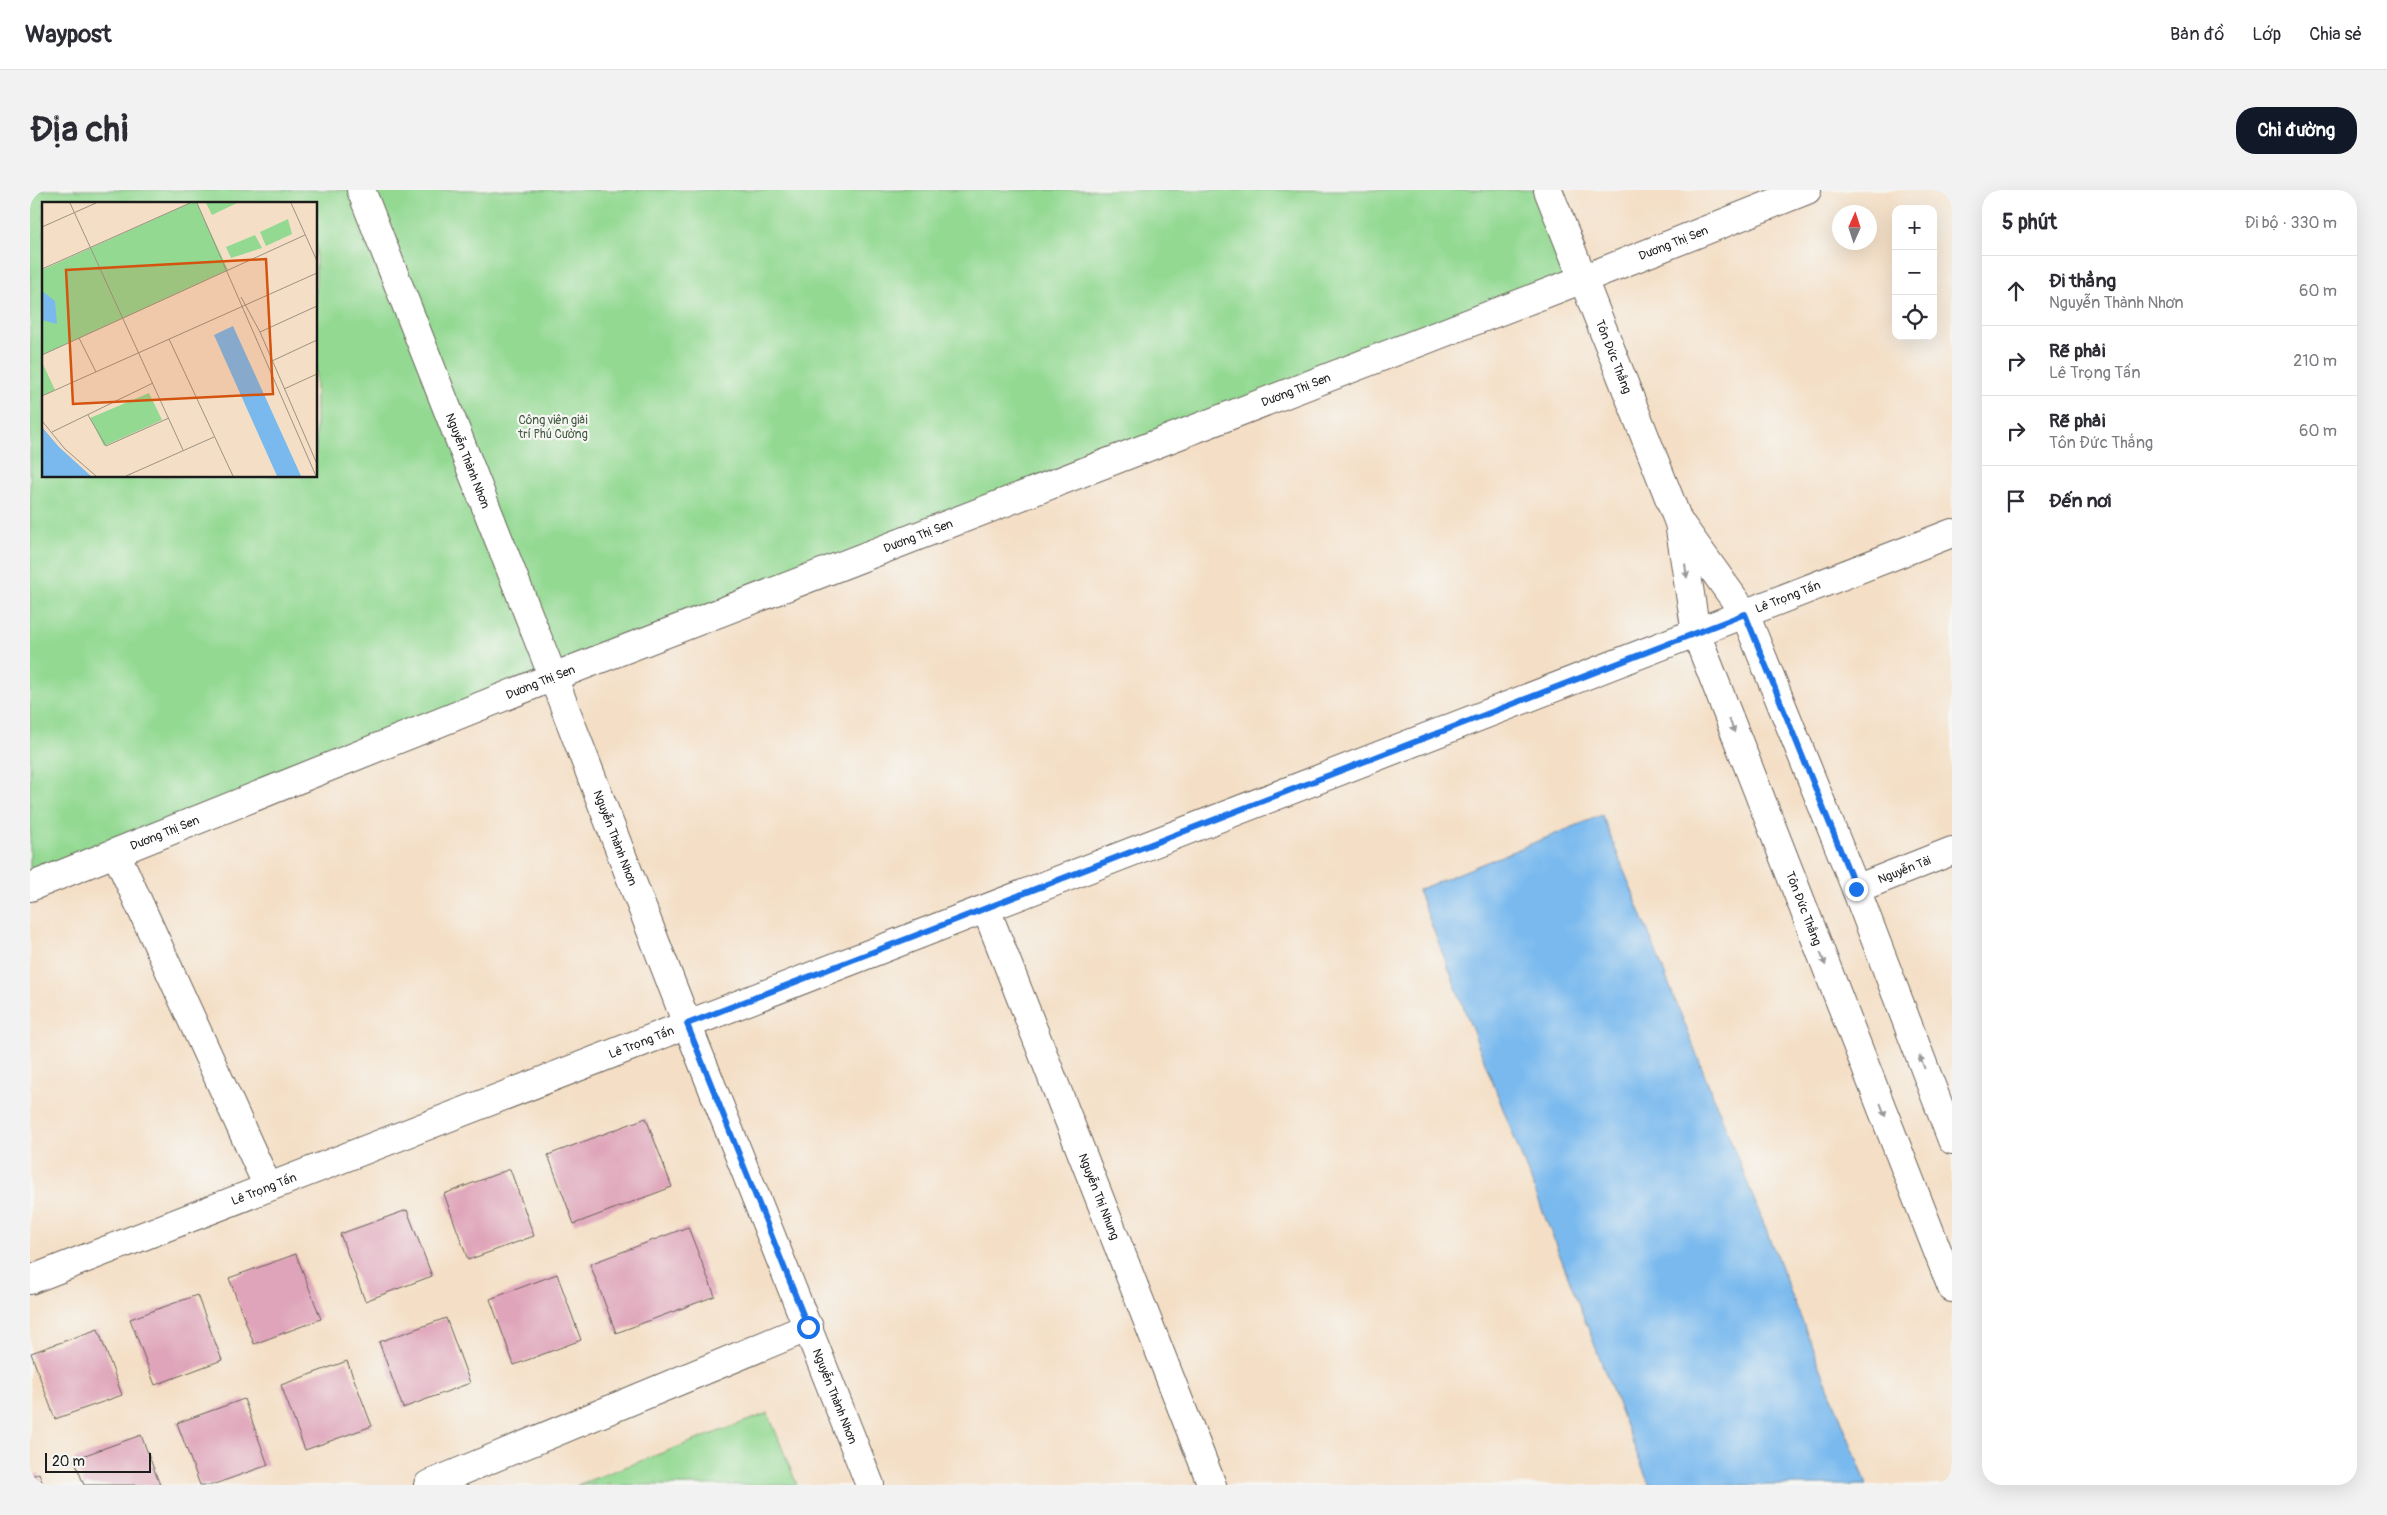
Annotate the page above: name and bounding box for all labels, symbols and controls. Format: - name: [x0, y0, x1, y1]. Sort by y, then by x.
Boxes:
- text: Waypost: [25, 20, 112, 49]
- text: Bản đồ: [2170, 23, 2224, 46]
- text: Lớp: [2252, 23, 2281, 46]
- text: Chia sẻ: [2309, 23, 2362, 46]
- button: Chỉ đường: [2236, 107, 2357, 154]
- text: Địa chỉ: [30, 108, 129, 152]
- inset map: [42, 202, 318, 478]
- north arrow: [1832, 205, 1877, 250]
- map controls: [1892, 205, 1937, 340]
- button: +: [1892, 205, 1937, 250]
- text: 5 phút: [2002, 209, 2057, 236]
- text: Đi bộ · 330 m: [2245, 213, 2337, 233]
- street label: Dương Thị Sen: [1637, 223, 1710, 264]
- button: −: [1892, 250, 1937, 295]
- text: Đi thẳng: [2049, 269, 2116, 293]
- icon: ahead: [2002, 277, 2030, 305]
- text: 60 m: [2299, 281, 2337, 301]
- text: Nguyễn Thành Nhơn: [2049, 293, 2184, 313]
- button: locate: [1892, 295, 1937, 340]
- street label: Tôn Đức Thắng: [1592, 317, 1635, 396]
- text: Rẽ phải: [2049, 339, 2105, 363]
- icon: right: [2002, 347, 2030, 375]
- text: 210 m: [2293, 351, 2337, 371]
- text: Lê Trọng Tấn: [2049, 363, 2141, 383]
- street label: Dương Thị Sen: [1259, 370, 1333, 410]
- text: Rẽ phải: [2049, 409, 2105, 433]
- street label: Nguyễn Thành Nhơn: [442, 411, 493, 511]
- park label: Công viên giải trí Phú Cường: [517, 413, 588, 442]
- icon: right: [2002, 417, 2030, 445]
- text: 60 m: [2299, 421, 2337, 441]
- text: Tôn Đức Thắng: [2049, 433, 2153, 453]
- icon: arrive: [2002, 487, 2030, 515]
- text: Đến nơi: [2049, 489, 2111, 513]
- street label: Dương Thị Sen: [881, 516, 955, 556]
- one-way arrow: [1683, 564, 1691, 580]
- street label: Lê Trọng Tấn: [1753, 577, 1823, 616]
- street label: Dương Thị Sen: [504, 662, 577, 703]
- one-way arrow: [1728, 719, 1736, 734]
- street label: Nguyễn Thành Nhơn: [590, 788, 640, 888]
- street label: Dương Thị Sen: [128, 812, 201, 854]
- street label: Nguyễn Tài: [1876, 853, 1933, 887]
- street label: Tôn Đức Thắng: [1782, 869, 1825, 948]
- route end: [1845, 878, 1868, 901]
- one-way arrow: [1819, 952, 1827, 967]
- street label: Lê Trọng Tấn: [607, 1023, 676, 1062]
- one-way arrow: [1918, 1054, 1926, 1069]
- one-way arrow: [1879, 1103, 1887, 1117]
- street label: Nguyễn Thị Nhung: [1075, 1151, 1123, 1242]
- street label: Lê Trọng Tấn: [229, 1170, 299, 1209]
- route start: [797, 1316, 820, 1339]
- street label: Nguyễn Thành Nhơn: [809, 1347, 860, 1446]
- scale bar: [45, 1450, 151, 1473]
- text: 20 m: [52, 1453, 85, 1470]

